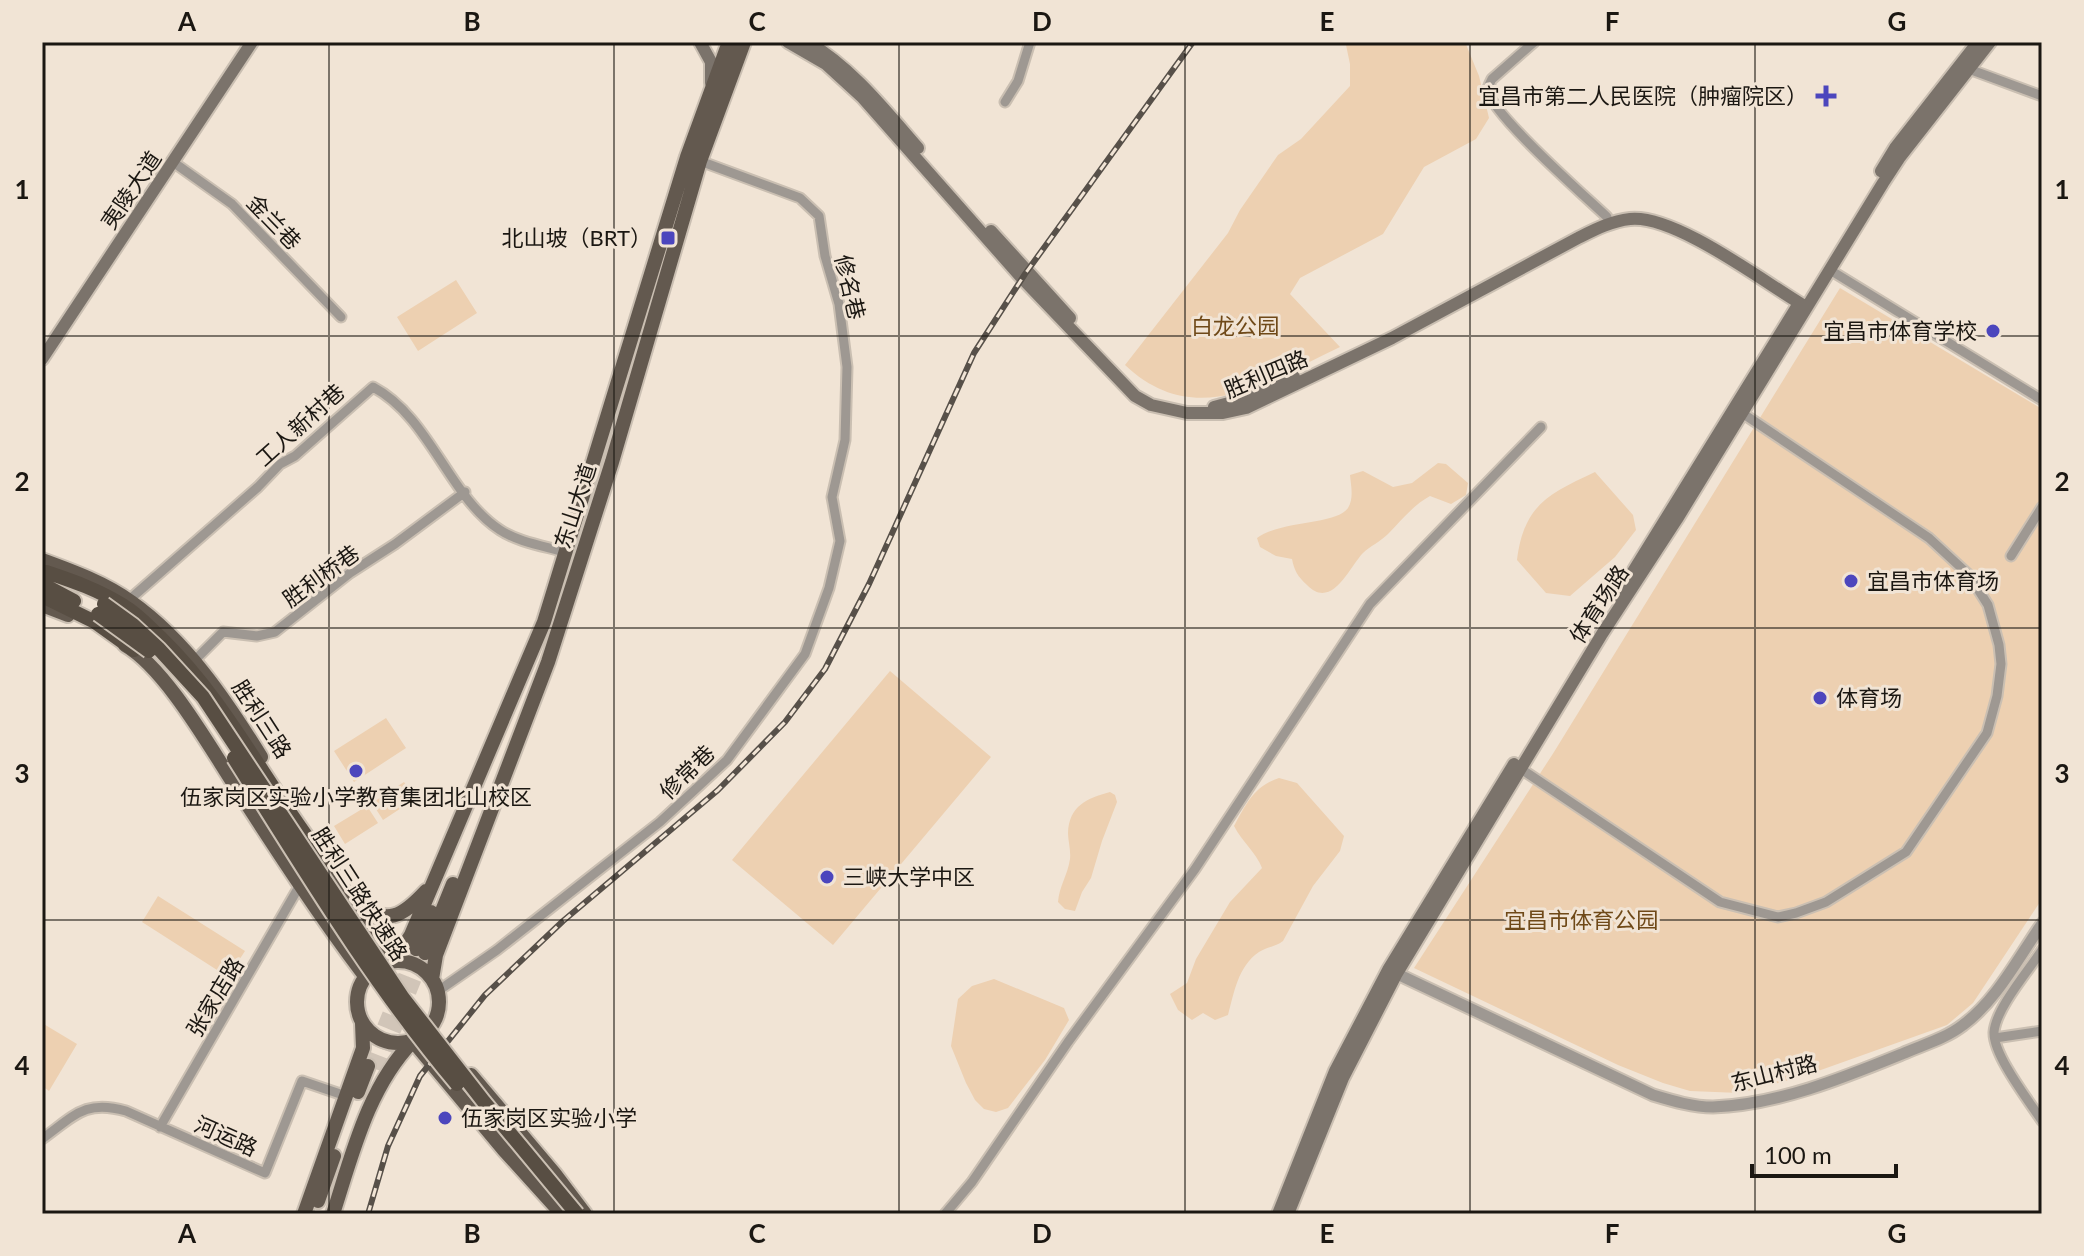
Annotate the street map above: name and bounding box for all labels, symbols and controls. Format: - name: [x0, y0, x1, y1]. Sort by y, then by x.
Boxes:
- text: A: [177, 5, 197, 37]
- text: B: [463, 5, 481, 37]
- text: C: [748, 5, 766, 37]
- text: D: [1032, 5, 1052, 37]
- text: E: [1320, 5, 1334, 37]
- text: F: [1605, 5, 1619, 37]
- text: G: [1888, 5, 1906, 37]
- place label: 宜昌市第二人民医院（肿瘤院区）: [1478, 82, 1808, 109]
- marker: 宜昌市第二人民医院（肿瘤院区）: [1815, 85, 1837, 107]
- street label: 夷陵大道: [95, 146, 166, 234]
- text: 1: [14, 173, 30, 205]
- text: 1: [2054, 173, 2070, 205]
- street label: 金兰巷: [242, 189, 307, 255]
- place label: 北山坡（BRT）: [502, 224, 652, 251]
- marker: 北山坡（BRT）: [659, 229, 677, 247]
- street label: 修名巷: [830, 252, 871, 322]
- park label: 白龙公园: [1191, 312, 1279, 339]
- place label: 宜昌市体育学校: [1823, 317, 1977, 344]
- marker: 宜昌市体育学校: [1984, 322, 2002, 340]
- street label: 胜利四路: [1220, 344, 1312, 403]
- street label: 工人新村巷: [250, 378, 350, 471]
- street label: 东山大道: [548, 460, 601, 552]
- text: 2: [14, 465, 30, 497]
- text: 2: [2054, 465, 2070, 497]
- street label: 胜利桥巷: [277, 539, 364, 612]
- street label: 体育场路: [1563, 559, 1634, 648]
- place label: 宜昌市体育场: [1867, 567, 1999, 594]
- marker: 宜昌市体育场: [1842, 572, 1860, 590]
- street label: 胜利三路: [227, 674, 298, 763]
- place label: 体育场: [1836, 684, 1902, 711]
- marker: 体育场: [1811, 689, 1829, 707]
- street label: 修常巷: [654, 739, 720, 804]
- text: 3: [14, 757, 30, 789]
- text: 3: [2054, 757, 2070, 789]
- marker: 伍家岗区实验小学教育集团北山校区: [347, 762, 365, 780]
- place label: 伍家岗区实验小学教育集团北山校区: [180, 783, 532, 810]
- street label: 胜利三路快速路: [307, 822, 414, 966]
- place label: 三峡大学中区: [843, 863, 975, 890]
- marker: 三峡大学中区: [818, 868, 836, 886]
- park label: 宜昌市体育公园: [1504, 906, 1658, 933]
- street label: 张家店路: [180, 952, 249, 1041]
- text: 4: [14, 1049, 30, 1081]
- street label: 东山村路: [1728, 1049, 1820, 1096]
- text: 4: [2054, 1049, 2070, 1081]
- place label: 伍家岗区实验小学: [461, 1104, 637, 1131]
- marker: 伍家岗区实验小学: [436, 1109, 454, 1127]
- street label: 河运路: [191, 1110, 262, 1161]
- scale bar: [1752, 1128, 1896, 1178]
- text: 100 m: [1764, 1140, 1832, 1169]
- text: A: [177, 1217, 197, 1249]
- text: B: [463, 1217, 481, 1249]
- text: C: [748, 1217, 766, 1249]
- text: D: [1032, 1217, 1052, 1249]
- text: E: [1320, 1217, 1334, 1249]
- text: F: [1605, 1217, 1619, 1249]
- text: G: [1888, 1217, 1906, 1249]

